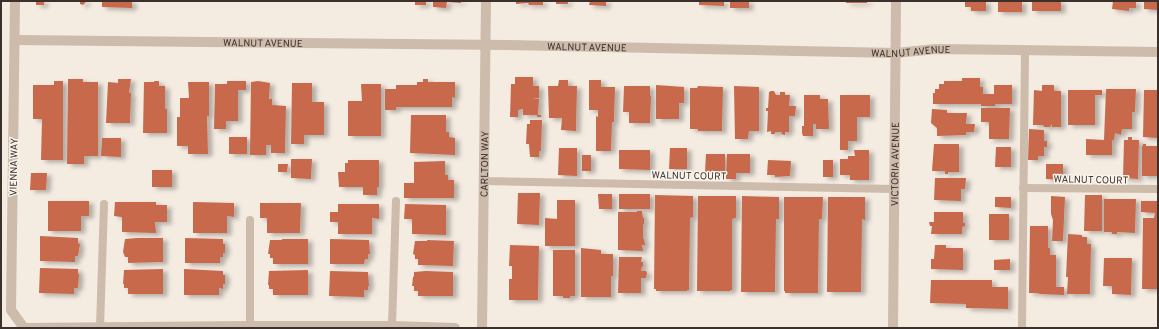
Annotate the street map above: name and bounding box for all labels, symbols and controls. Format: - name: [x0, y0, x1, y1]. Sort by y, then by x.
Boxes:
- street label: WALNUT AVENUE: [223, 37, 303, 51]
- street label: WALNUT AVENUE: [547, 41, 627, 55]
- street label: WALNUT AVENUE: [871, 44, 951, 61]
- street label: VICTORIA AVENUE: [889, 122, 903, 206]
- street label: CARLTON WAY: [479, 130, 492, 197]
- street label: VIENNA WAY: [7, 137, 22, 196]
- street label: WALNUT COURT: [652, 169, 727, 184]
- street label: WALNUT COURT: [1054, 173, 1129, 188]

